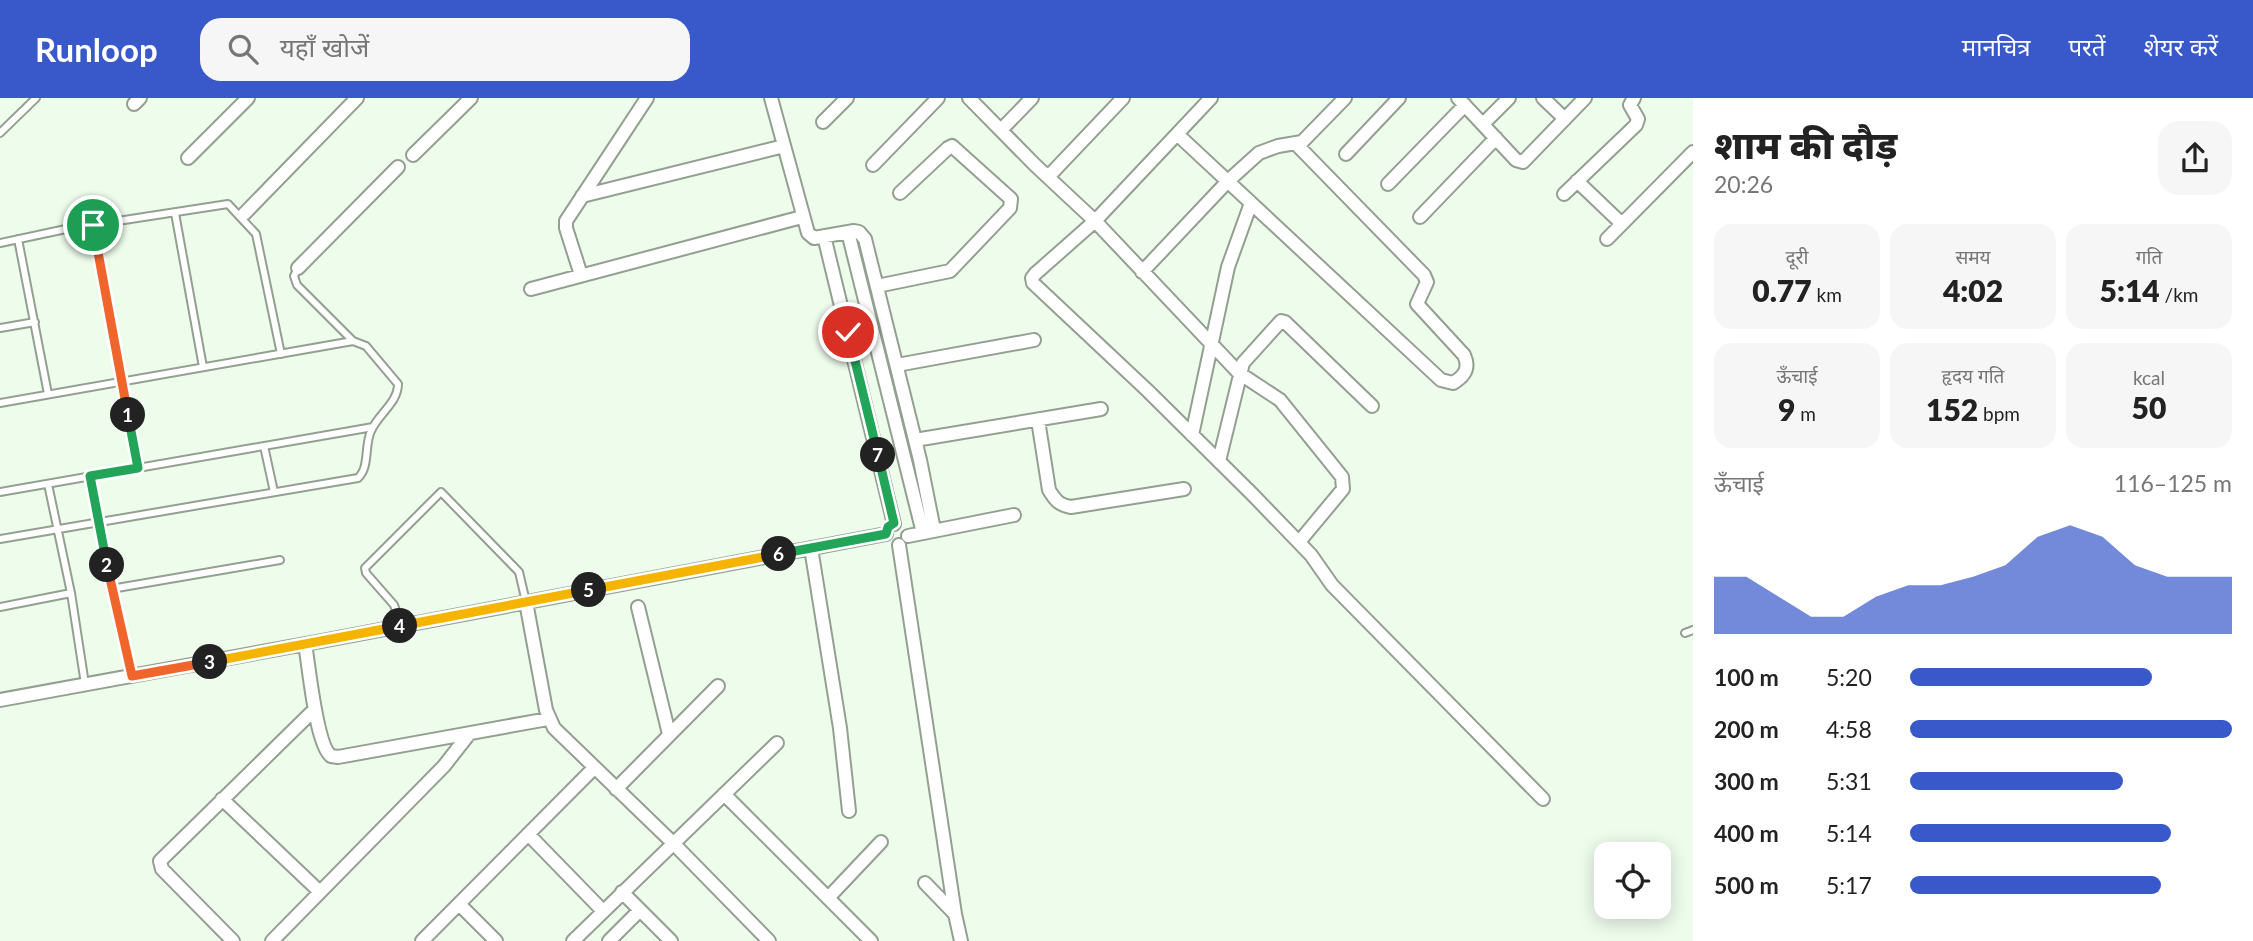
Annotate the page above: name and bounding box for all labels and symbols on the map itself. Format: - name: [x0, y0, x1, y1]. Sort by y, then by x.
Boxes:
- pin: [63, 195, 123, 255]
- pin: [818, 302, 878, 362]
- pin: 1: [110, 398, 146, 432]
- pin: 7: [860, 438, 896, 472]
- pin: 6: [762, 536, 796, 572]
- pin: 2: [90, 547, 124, 582]
- pin: 5: [572, 573, 606, 608]
- pin: 4: [382, 608, 418, 644]
- pin: 3: [192, 644, 228, 680]

